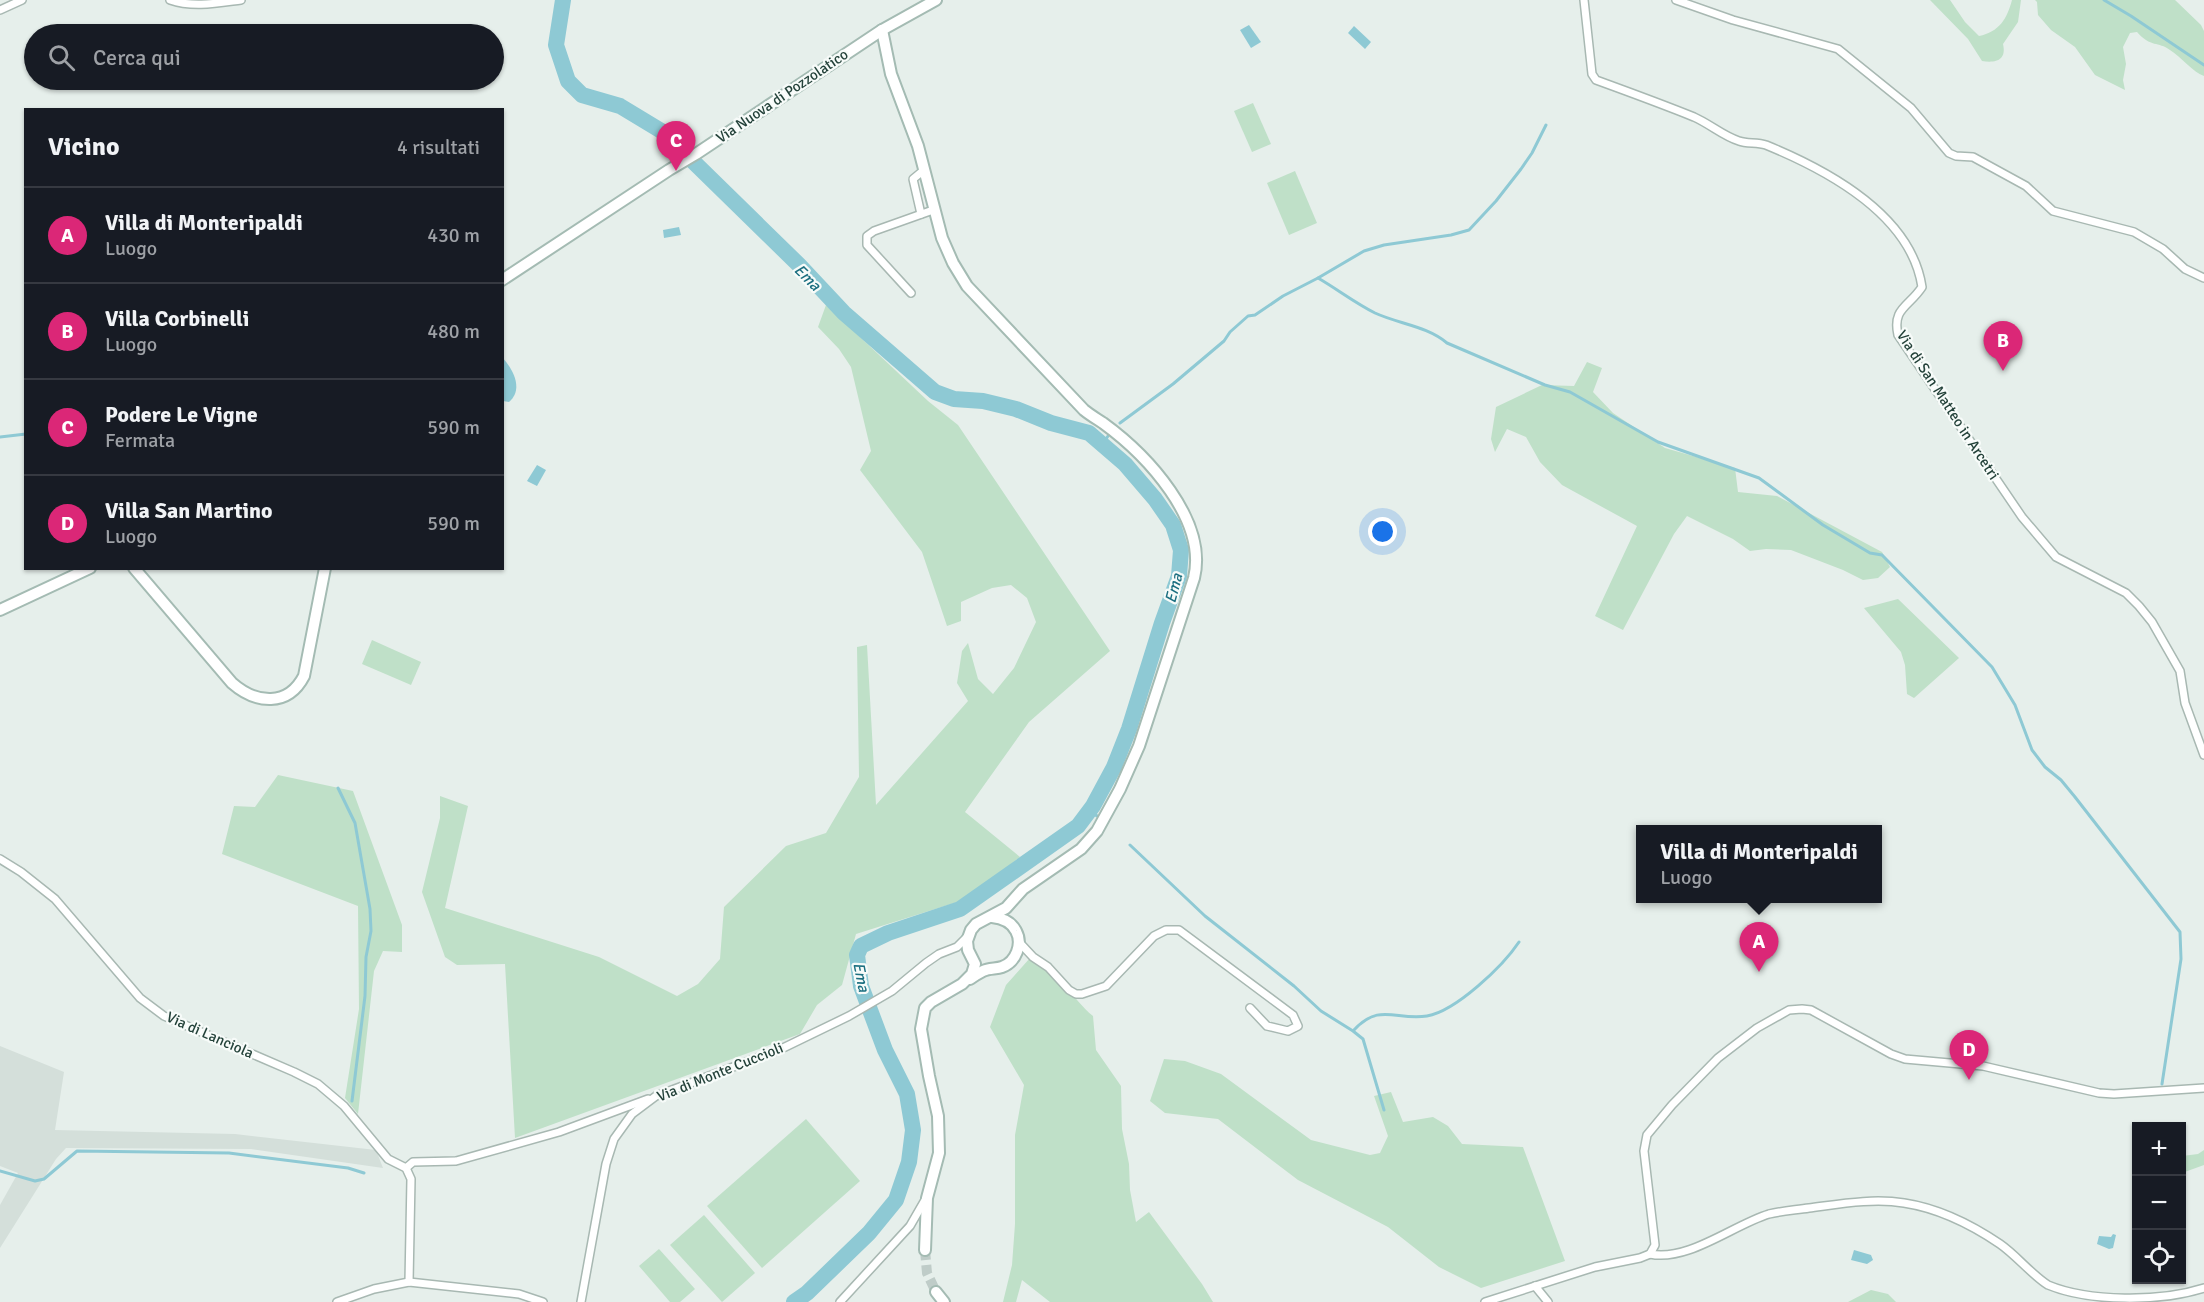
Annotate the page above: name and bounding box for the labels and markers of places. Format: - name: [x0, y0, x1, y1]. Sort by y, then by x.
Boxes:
- pin: C: [656, 122, 696, 171]
- pin: B: [1984, 322, 2022, 371]
- pin: A: [1740, 922, 1778, 972]
- pin: D: [1950, 1030, 1988, 1080]

